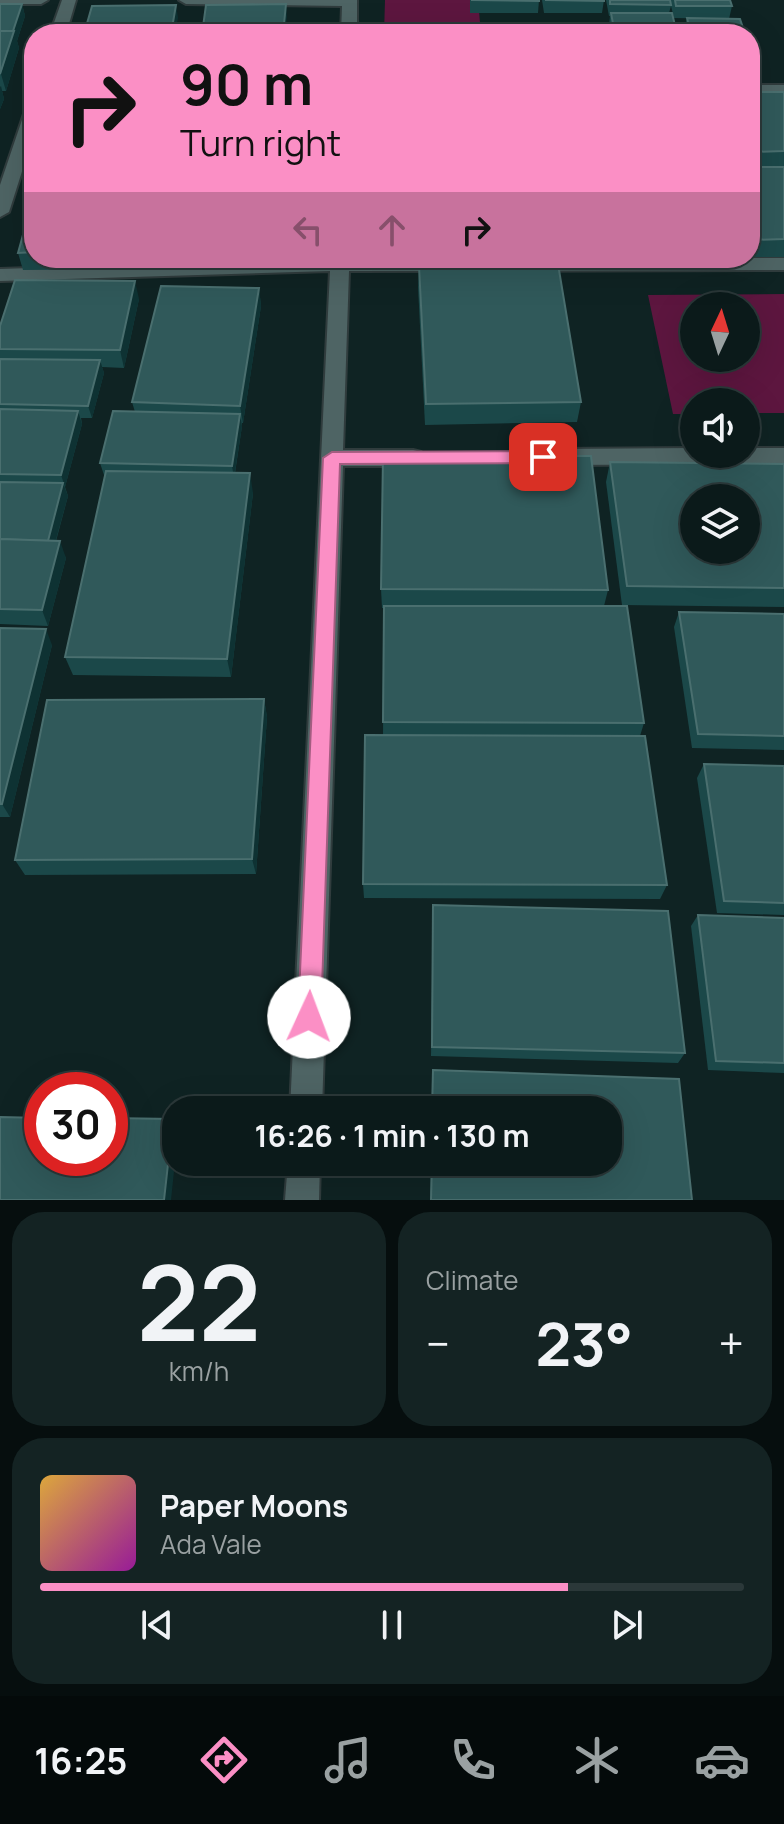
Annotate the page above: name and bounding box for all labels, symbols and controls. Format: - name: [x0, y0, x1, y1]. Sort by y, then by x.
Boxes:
- text: 90 m: [180, 45, 313, 122]
- icon: right: [48, 56, 152, 160]
- text: Turn right: [180, 118, 341, 167]
- icon: left: [286, 208, 330, 252]
- icon: ahead: [370, 208, 414, 252]
- icon: right: [454, 208, 498, 252]
- north arrow: [680, 292, 760, 372]
- map controls: [680, 292, 760, 564]
- button: sound: [680, 388, 760, 468]
- pin: [509, 423, 577, 491]
- icon: arrive: [521, 435, 565, 479]
- button: layers: [680, 484, 760, 564]
- position arrow: [267, 975, 351, 1059]
- speed limit sign: 30: [24, 1072, 128, 1176]
- text: 16:26 · 1 min · 130 m: [254, 1115, 530, 1156]
- text: 22: [137, 1230, 261, 1372]
- text: Climate: [426, 1262, 518, 1298]
- text: 23°: [535, 1302, 633, 1384]
- text: −: [426, 1313, 450, 1373]
- text: +: [719, 1313, 744, 1373]
- text: km/h: [169, 1353, 229, 1389]
- text: Paper Moons: [160, 1485, 348, 1526]
- text: Ada Vale: [160, 1526, 262, 1562]
- icon: previous: [135, 1603, 179, 1647]
- icon: pause: [370, 1603, 414, 1647]
- icon: next: [605, 1603, 649, 1647]
- icon: directions: [196, 1732, 252, 1788]
- icon: music: [320, 1732, 376, 1788]
- icon: phone: [445, 1732, 501, 1788]
- icon: climate: [569, 1732, 625, 1788]
- icon: car: [694, 1732, 750, 1788]
- text: 16:25: [34, 1736, 127, 1785]

